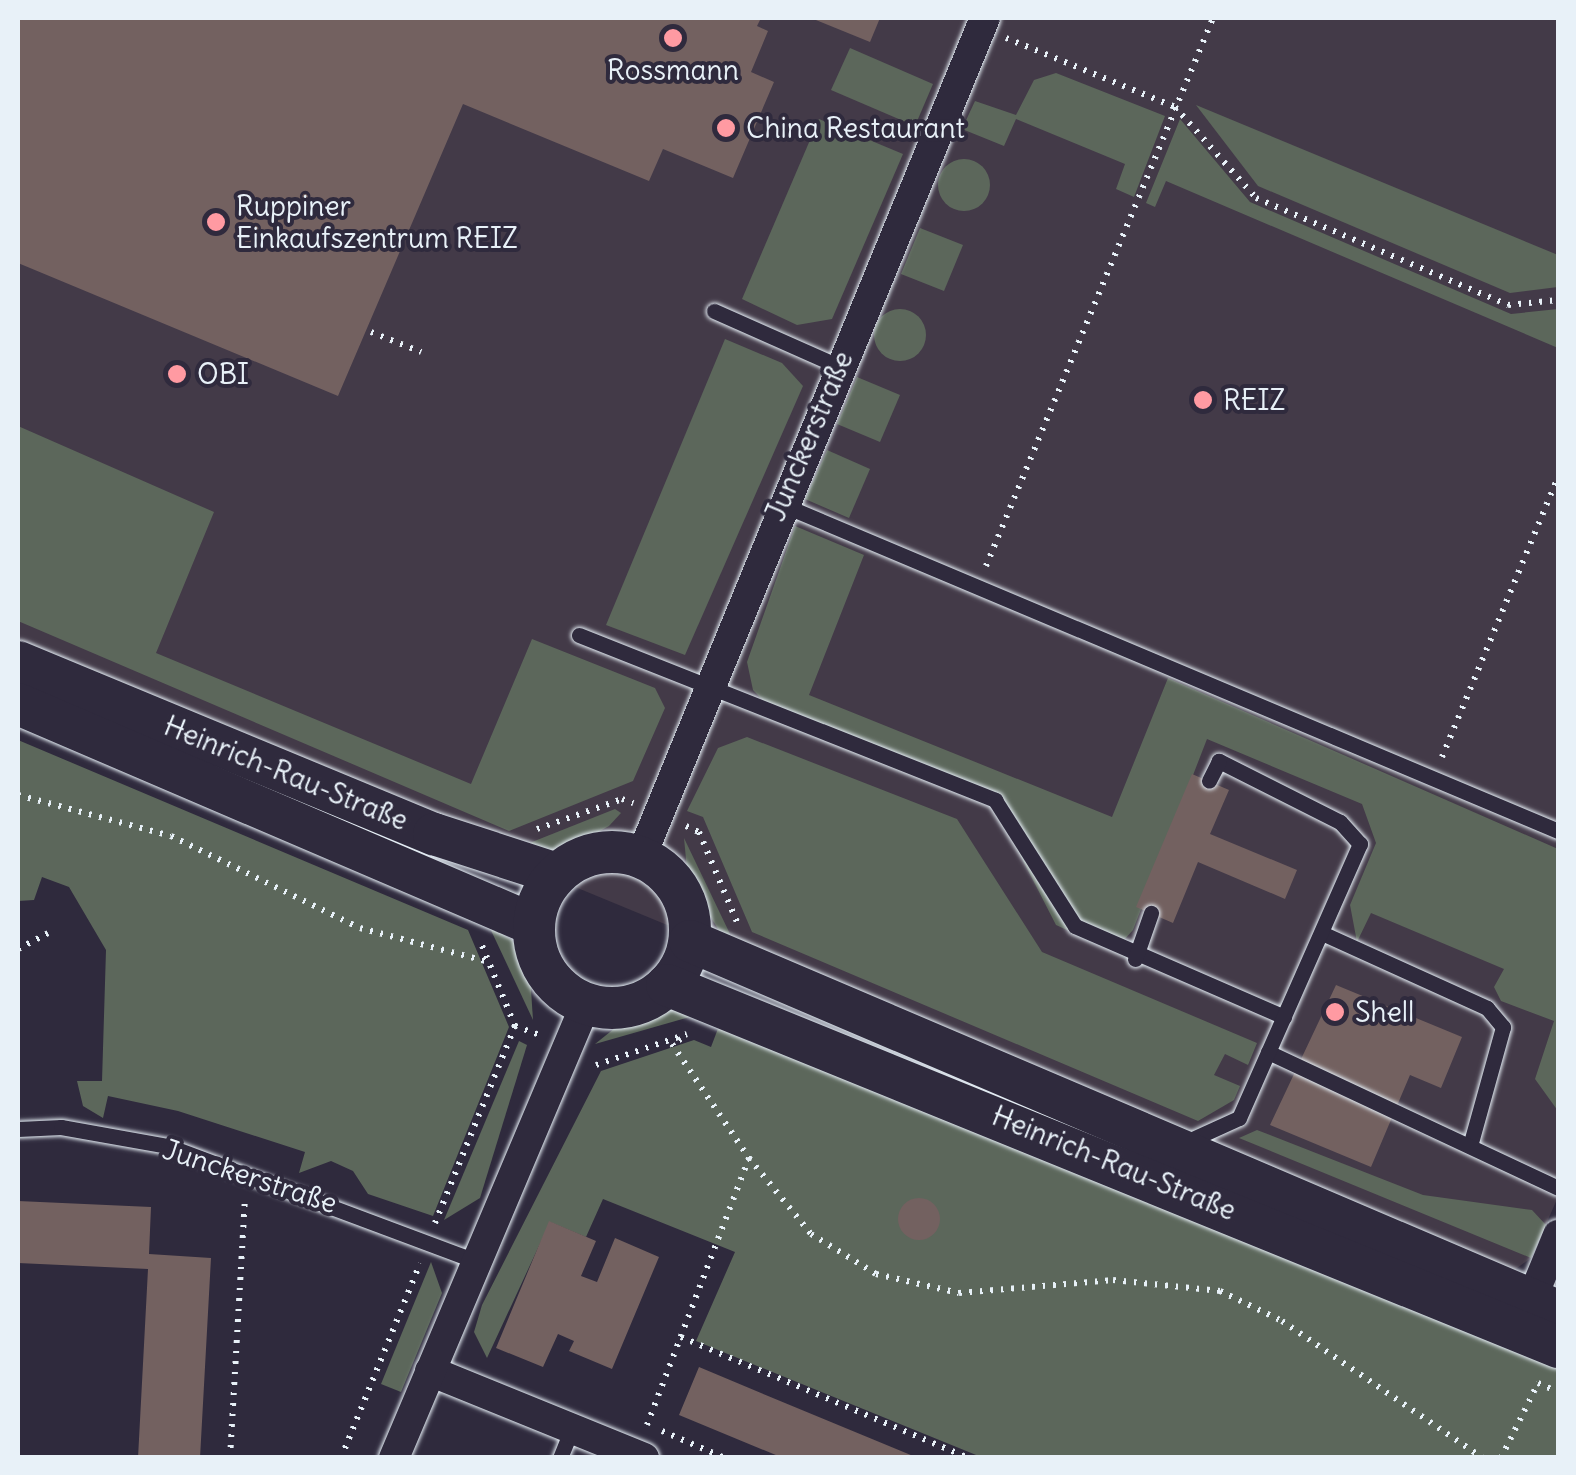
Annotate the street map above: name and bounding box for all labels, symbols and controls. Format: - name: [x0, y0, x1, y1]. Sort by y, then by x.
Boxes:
- marker: Rossmann: [662, 27, 684, 49]
- place label: Rossmann: [607, 53, 739, 87]
- place label: China Restaurant: [746, 111, 965, 145]
- marker: China Restaurant: [715, 117, 737, 139]
- place label: Ruppiner Einkaufszentrum REIZ: [236, 189, 518, 255]
- marker: Ruppiner Einkaufszentrum REIZ: [205, 211, 227, 233]
- street label: Junckerstraße: [758, 346, 860, 526]
- place label: OBI: [197, 357, 249, 391]
- marker: OBI: [166, 363, 188, 385]
- place label: REIZ: [1223, 383, 1285, 417]
- marker: REIZ: [1192, 389, 1214, 411]
- street label: Heinrich-Rau-Straße: [159, 709, 413, 837]
- place label: Shell: [1355, 995, 1414, 1029]
- marker: Shell: [1324, 1001, 1346, 1023]
- street label: Heinrich-Rau-Straße: [987, 1099, 1241, 1227]
- street label: Junckerstraße: [159, 1132, 341, 1220]

